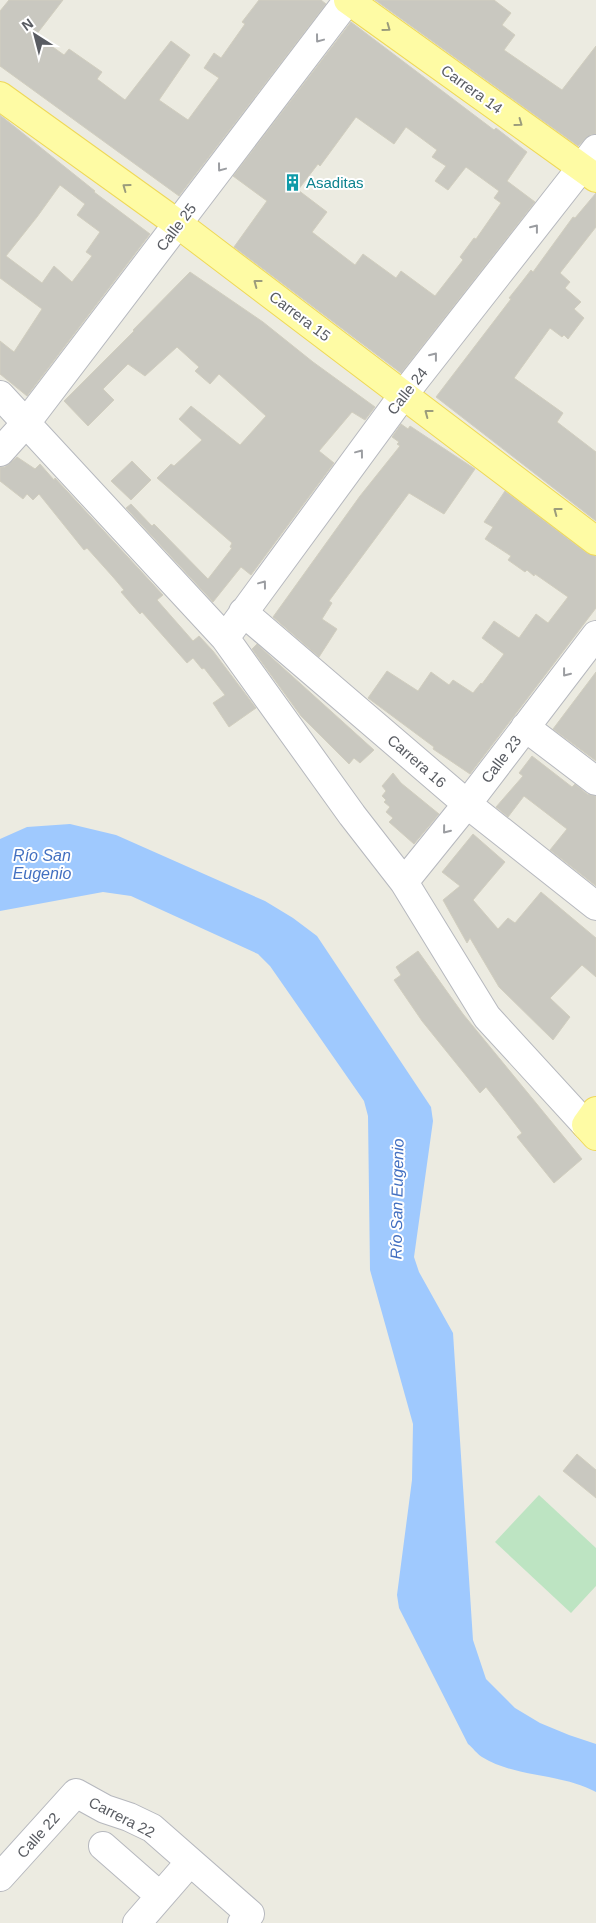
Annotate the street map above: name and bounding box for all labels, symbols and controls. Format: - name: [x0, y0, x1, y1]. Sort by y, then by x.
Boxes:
- north arrow: [10, 10, 60, 60]
- text: N: [19, 15, 36, 34]
- one-way arrow: [381, 22, 391, 31]
- one-way arrow: [316, 33, 325, 43]
- street label: Carrera 14: [438, 61, 506, 117]
- one-way arrow: [514, 117, 523, 126]
- one-way arrow: [218, 162, 226, 171]
- building icon: Asaditas: [282, 172, 302, 192]
- place label: Asaditas: [306, 174, 364, 191]
- one-way arrow: [122, 184, 132, 193]
- street label: Calle 25: [153, 200, 199, 254]
- one-way arrow: [529, 225, 537, 234]
- one-way arrow: [254, 281, 263, 289]
- street label: Carrera 15: [266, 288, 334, 344]
- one-way arrow: [429, 352, 438, 361]
- street label: Calle 24: [383, 364, 431, 418]
- one-way arrow: [425, 410, 434, 418]
- one-way arrow: [354, 450, 363, 459]
- one-way arrow: [554, 509, 563, 517]
- one-way arrow: [257, 580, 266, 590]
- one-way arrow: [564, 667, 572, 676]
- street label: Carrera 16: [384, 731, 450, 791]
- street label: Calle 23: [478, 732, 524, 786]
- one-way arrow: [443, 824, 451, 833]
- water label: Río San Eugenio: [13, 847, 71, 882]
- water label: Río San Eugenio: [387, 1138, 407, 1260]
- street label: Carrera 22: [86, 1793, 158, 1841]
- street label: Calle 22: [13, 1809, 63, 1861]

